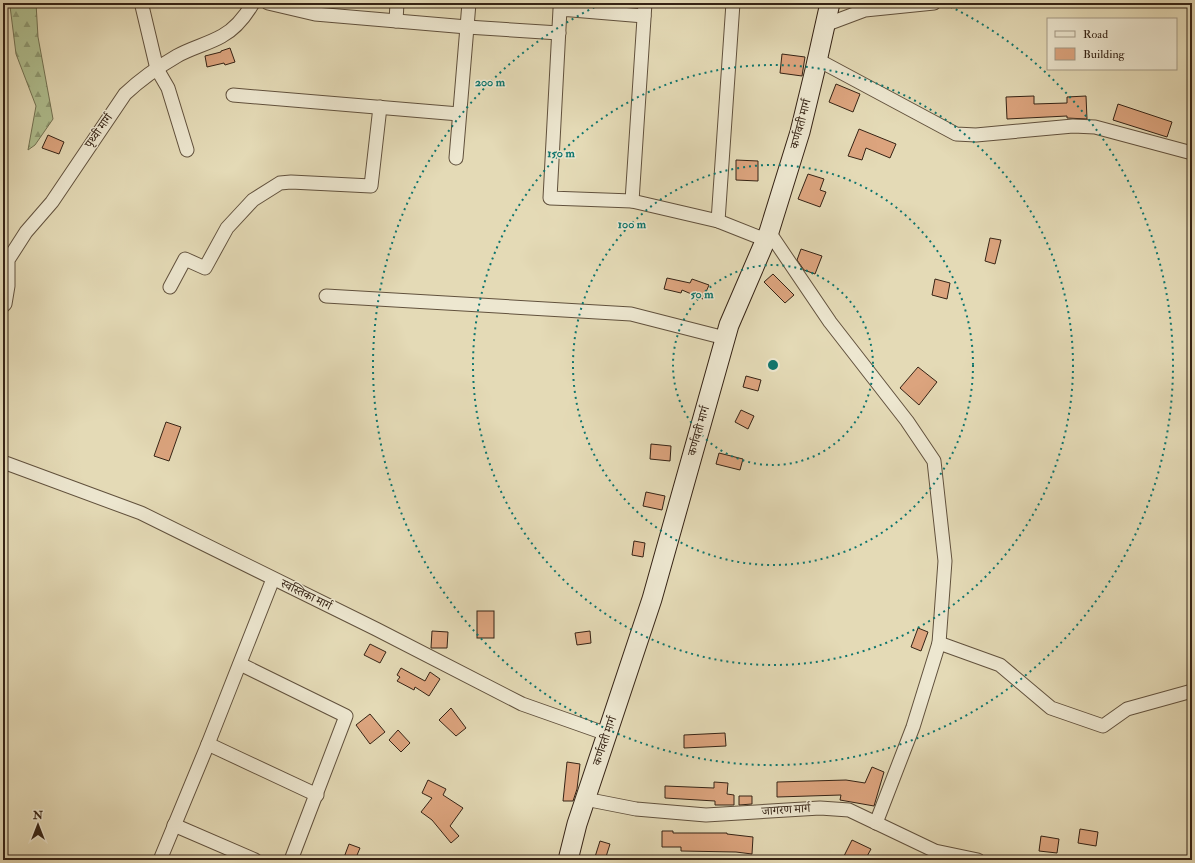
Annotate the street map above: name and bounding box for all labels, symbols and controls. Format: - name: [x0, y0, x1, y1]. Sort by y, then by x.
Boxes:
- legend: [1047, 18, 1177, 70]
- text: Road: [1083, 27, 1108, 42]
- text: Building: [1083, 47, 1126, 62]
- text: 200 m: [475, 75, 506, 90]
- street label: कर्णवती मार्ग: [786, 96, 815, 151]
- street label: पृथ्वी मार्ग: [80, 110, 117, 152]
- text: 150 m: [547, 146, 575, 161]
- text: 100 m: [618, 217, 647, 232]
- text: 50 m: [690, 287, 714, 302]
- centre of rings: [766, 358, 780, 372]
- street label: कर्णवती मार्ग: [684, 403, 713, 458]
- street label: स्वस्तिका मार्ग: [277, 575, 335, 614]
- street label: कर्णवती मार्ग: [588, 713, 621, 768]
- street label: जागरण मार्ग: [760, 801, 812, 819]
- north arrow: [18, 805, 58, 845]
- text: N: [32, 809, 44, 822]

